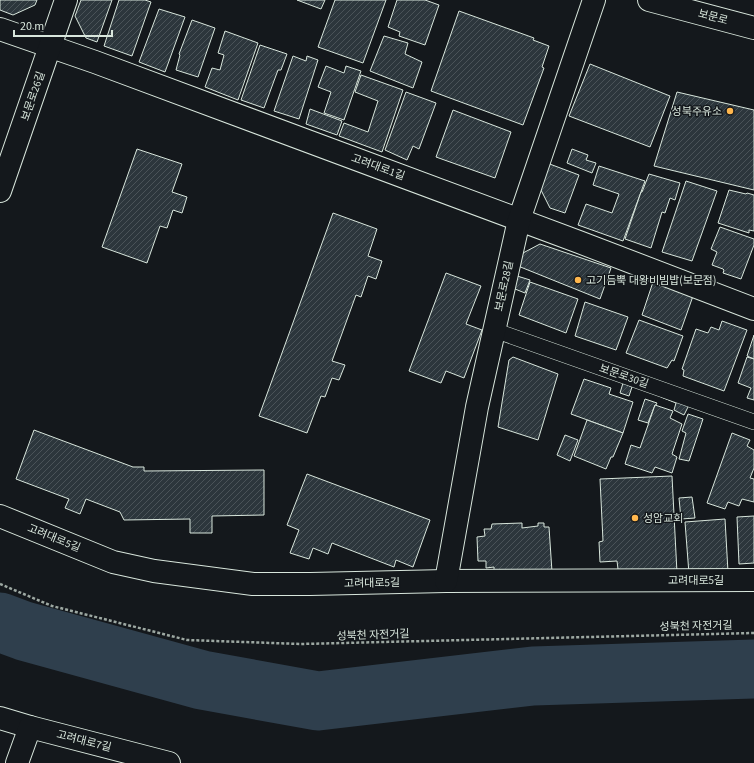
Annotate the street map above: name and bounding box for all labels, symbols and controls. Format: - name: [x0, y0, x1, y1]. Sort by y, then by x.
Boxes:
- street label: 보문로: [696, 6, 730, 28]
- scale bar: [14, 12, 112, 38]
- text: 20 m: [20, 18, 44, 35]
- street label: 보문로26길: [18, 69, 48, 123]
- place label: 성북주유소: [671, 104, 722, 119]
- marker: 성북주유소: [725, 106, 735, 116]
- street label: 고려대로1길: [349, 150, 407, 184]
- street label: 보문로28길: [491, 259, 517, 313]
- place label: 고기듬뿍 대왕비빔밥(보문점): [586, 273, 716, 288]
- marker: 고기듬뿍 대왕비빔밥(보문점): [573, 275, 583, 285]
- street label: 보문로30길: [597, 361, 651, 391]
- place label: 성암교회: [643, 511, 683, 526]
- marker: 성암교회: [630, 513, 640, 523]
- street label: 고려대로5길: [25, 521, 83, 555]
- street label: 고려대로5길: [668, 573, 724, 588]
- street label: 고려대로5길: [344, 575, 400, 591]
- street label: 성북천 자전거길: [659, 618, 733, 634]
- street label: 성북천 자전거길: [336, 626, 410, 644]
- street label: 고려대로7길: [55, 727, 113, 755]

